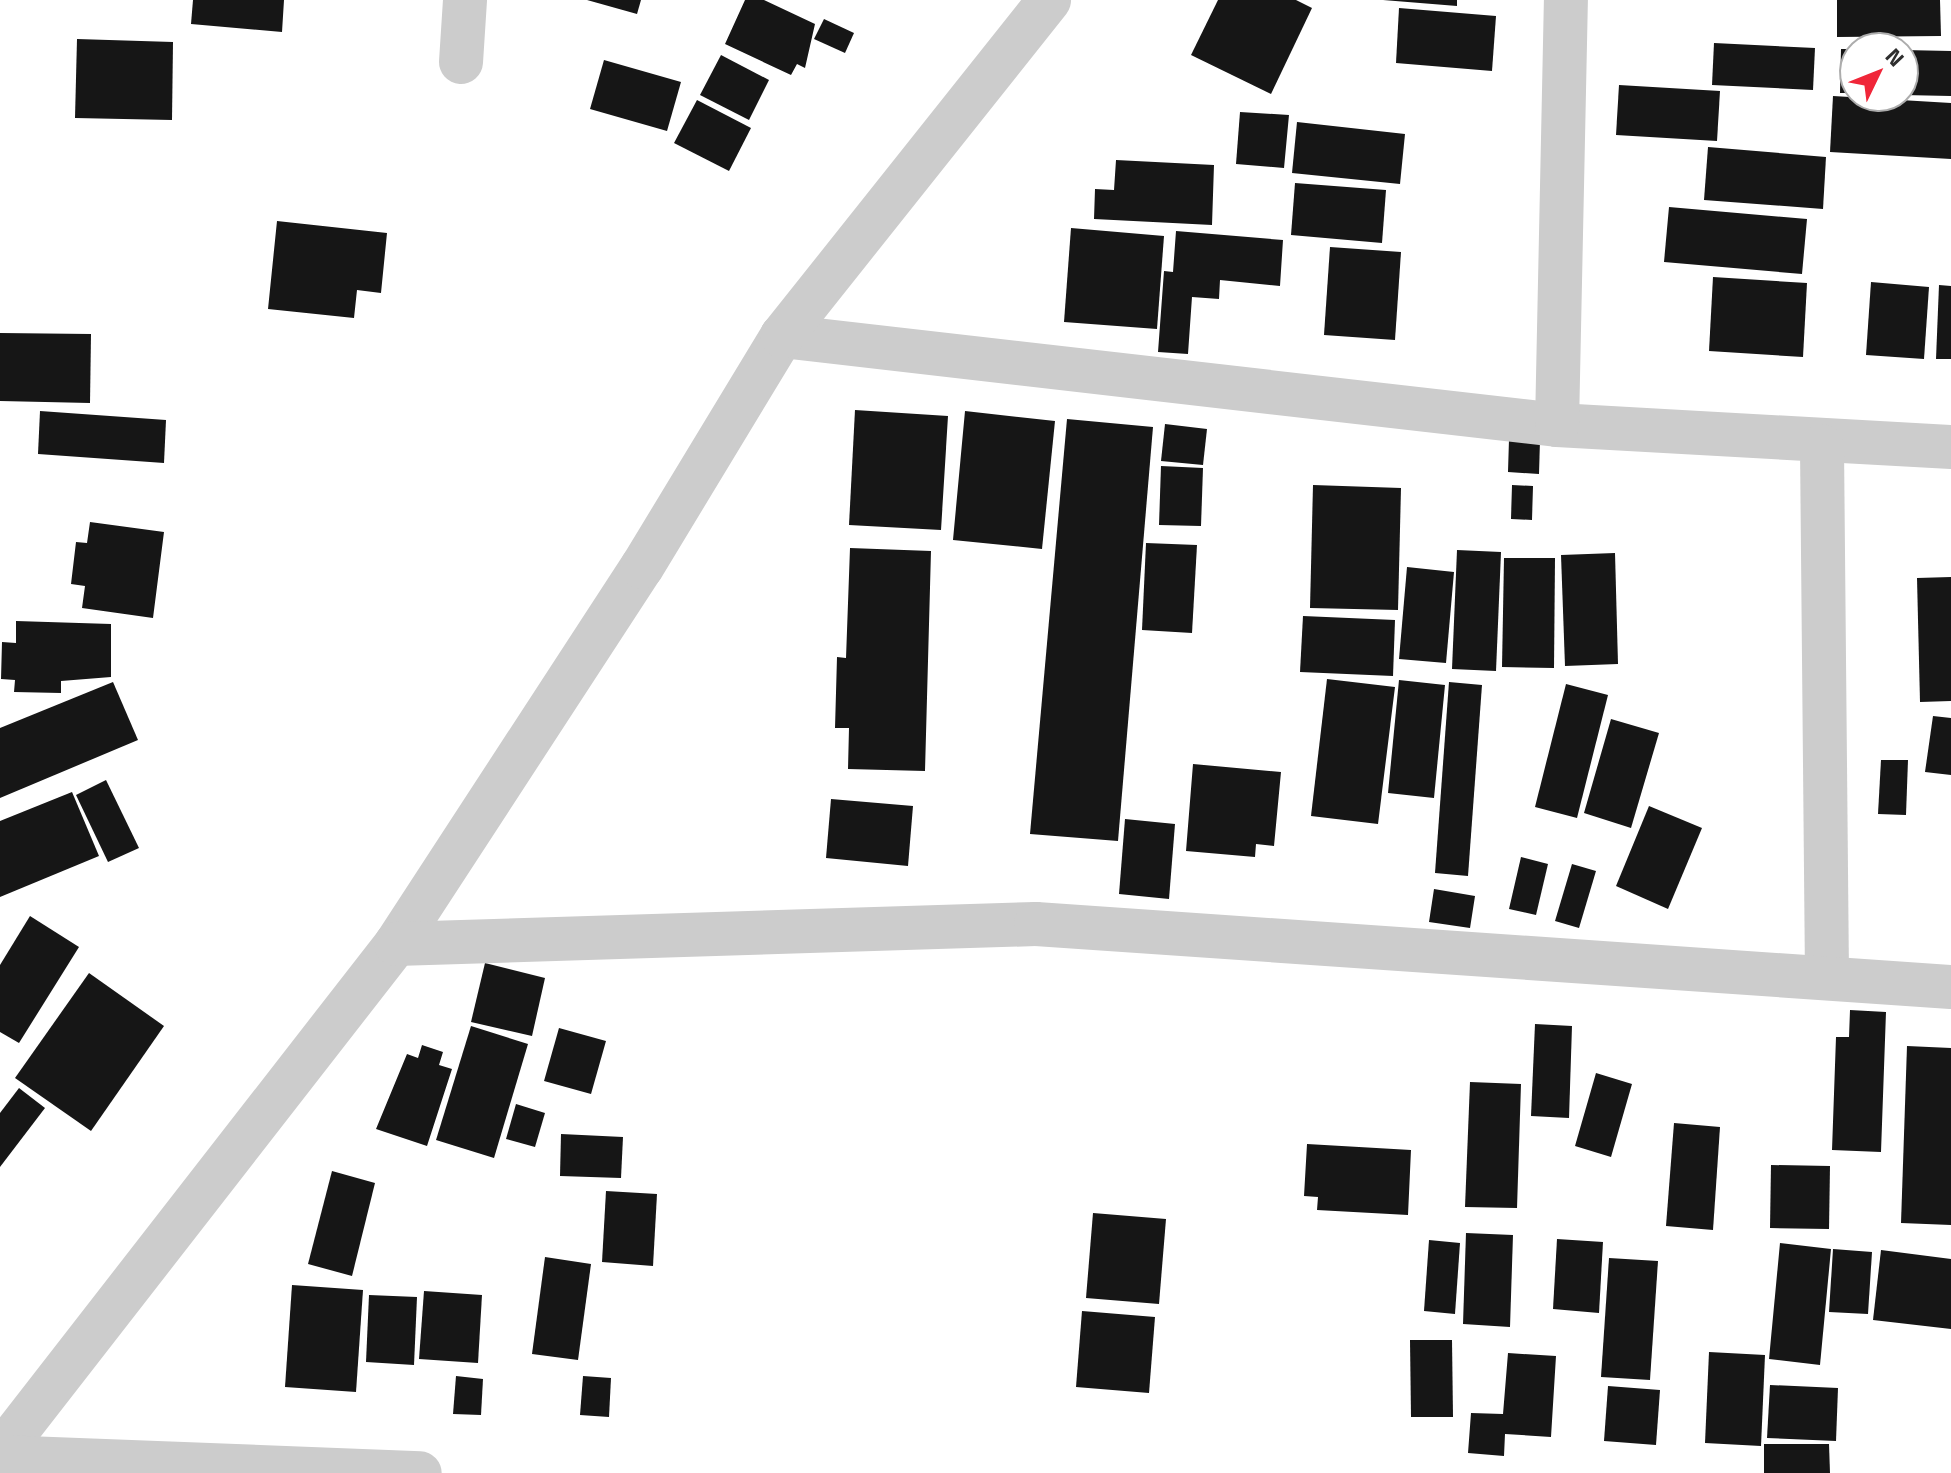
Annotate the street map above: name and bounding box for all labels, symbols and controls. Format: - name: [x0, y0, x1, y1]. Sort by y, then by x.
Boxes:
- north arrow: [1839, 32, 1919, 112]
- text: N: [1877, 40, 1913, 74]

